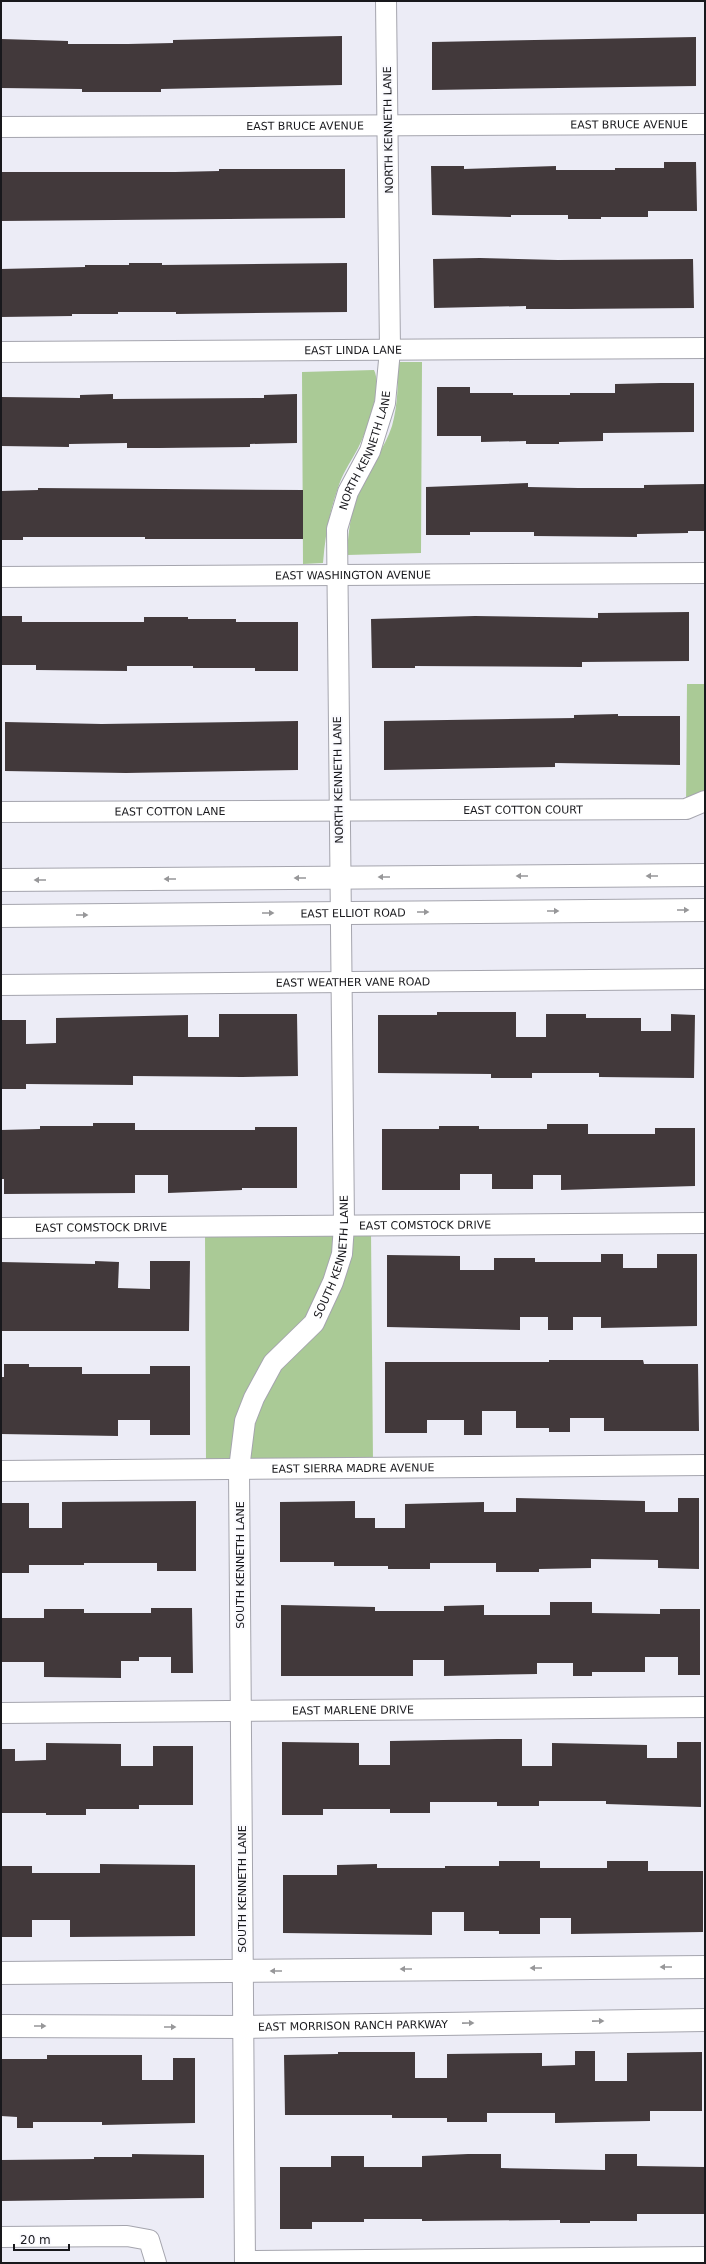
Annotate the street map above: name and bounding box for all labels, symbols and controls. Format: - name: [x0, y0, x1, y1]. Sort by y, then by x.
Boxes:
- street label: NORTH KENNETH LANE: [381, 66, 396, 194]
- street label: EAST BRUCE AVENUE: [570, 118, 688, 132]
- street label: EAST BRUCE AVENUE: [246, 119, 364, 133]
- street label: EAST LINDA LANE: [304, 344, 402, 357]
- street label: NORTH KENNETH LANE: [337, 390, 393, 511]
- street label: EAST WASHINGTON AVENUE: [275, 569, 431, 582]
- street label: NORTH KENNETH LANE: [331, 716, 346, 844]
- street label: EAST COTTON COURT: [463, 803, 583, 817]
- street label: EAST COTTON LANE: [115, 805, 225, 819]
- one-way arrow: [515, 873, 528, 879]
- one-way arrow: [645, 873, 658, 879]
- one-way arrow: [377, 874, 390, 880]
- one-way arrow: [293, 875, 306, 881]
- one-way arrow: [163, 876, 176, 882]
- one-way arrow: [33, 877, 46, 883]
- street label: EAST ELLIOT ROAD: [300, 907, 406, 920]
- one-way arrow: [677, 907, 689, 914]
- one-way arrow: [547, 908, 560, 914]
- one-way arrow: [417, 909, 430, 915]
- one-way arrow: [262, 910, 275, 916]
- one-way arrow: [76, 912, 89, 918]
- street label: EAST WEATHER VANE ROAD: [276, 975, 430, 990]
- street label: SOUTH KENNETH LANE: [311, 1195, 351, 1320]
- street label: EAST COMSTOCK DRIVE: [359, 1219, 491, 1232]
- street label: EAST COMSTOCK DRIVE: [35, 1221, 167, 1235]
- street label: EAST SIERRA MADRE AVENUE: [271, 1461, 435, 1476]
- street label: SOUTH KENNETH LANE: [234, 1501, 247, 1629]
- street label: EAST MARLENE DRIVE: [292, 1703, 414, 1718]
- street label: SOUTH KENNETH LANE: [236, 1825, 249, 1953]
- one-way arrow: [659, 1964, 672, 1970]
- one-way arrow: [529, 1965, 542, 1971]
- one-way arrow: [399, 1966, 412, 1972]
- one-way arrow: [270, 1967, 282, 1974]
- street label: EAST MORRISON RANCH PARKWAY: [258, 2018, 448, 2034]
- one-way arrow: [592, 2018, 605, 2024]
- one-way arrow: [462, 2020, 474, 2027]
- one-way arrow: [34, 2023, 47, 2029]
- one-way arrow: [164, 2024, 177, 2030]
- scale bar: [14, 2226, 69, 2252]
- text: 20 m: [20, 2233, 51, 2247]

